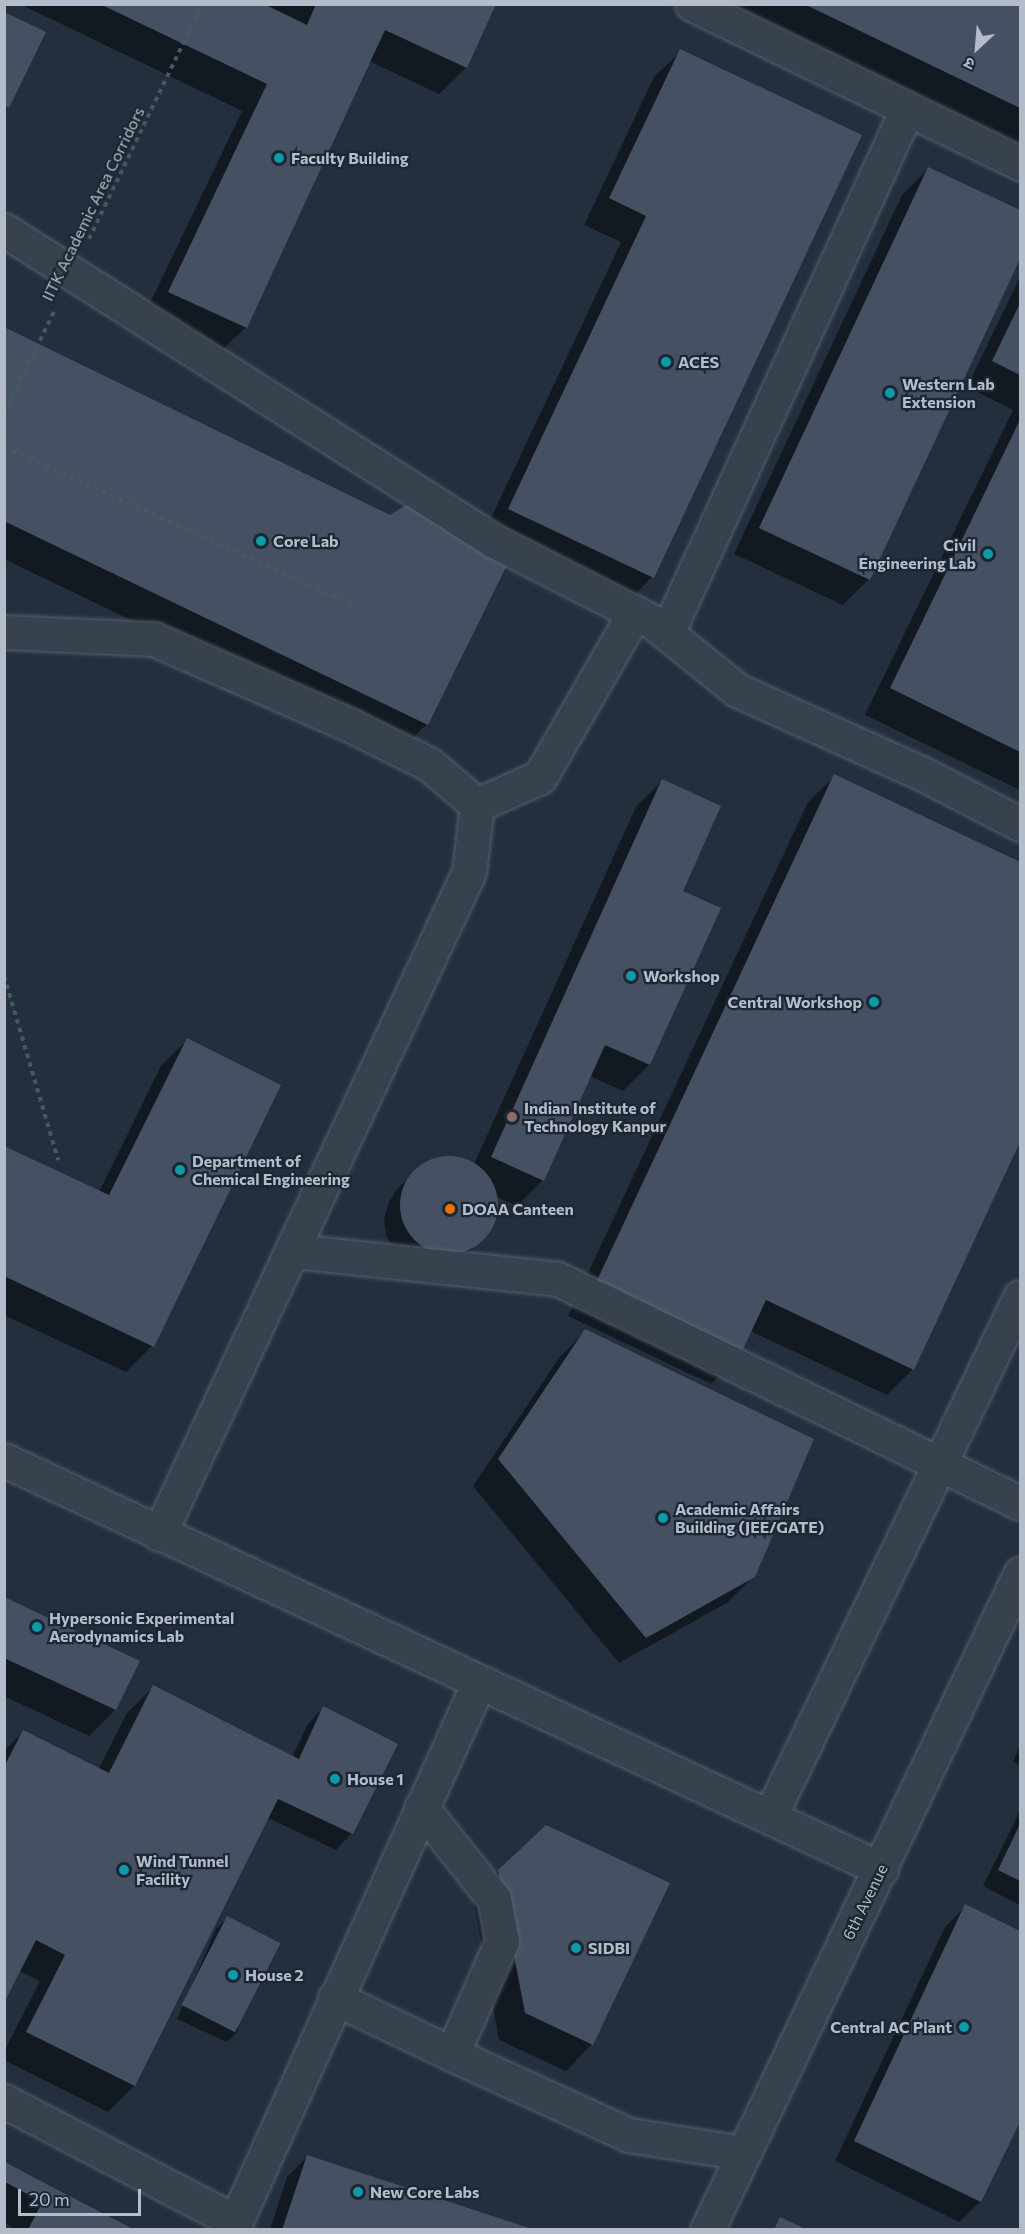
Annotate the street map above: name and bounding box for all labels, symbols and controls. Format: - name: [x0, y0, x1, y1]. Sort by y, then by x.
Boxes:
- north arrow: [947, 18, 1007, 78]
- text: उ: [961, 54, 977, 75]
- street label: IITK Academic Area Corridors: [38, 104, 148, 304]
- place label: Faculty Building: [291, 148, 409, 168]
- marker: Faculty Building: [272, 151, 286, 165]
- place label: ACES: [678, 352, 719, 372]
- marker: ACES: [659, 355, 673, 369]
- place label: Western Lab Extension: [902, 374, 995, 412]
- marker: Western Lab Extension: [883, 386, 897, 400]
- place label: Core Lab: [273, 531, 339, 551]
- marker: Core Lab: [254, 534, 268, 548]
- place label: Civil Engineering Lab: [858, 535, 976, 573]
- marker: Civil Engineering Lab: [981, 547, 995, 561]
- place label: Workshop: [643, 966, 720, 986]
- marker: Workshop: [624, 969, 638, 983]
- place label: Central Workshop: [728, 992, 862, 1012]
- marker: Central Workshop: [867, 995, 881, 1009]
- place label: Indian Institute of Technology Kanpur: [524, 1098, 666, 1136]
- marker: Indian Institute of Technology Kanpur: [505, 1110, 519, 1124]
- place label: Department of Chemical Engineering: [192, 1151, 350, 1189]
- marker: Department of Chemical Engineering: [173, 1163, 187, 1177]
- place label: DOAA Canteen: [462, 1199, 574, 1219]
- marker: DOAA Canteen: [443, 1202, 457, 1216]
- place label: Academic Affairs Building (JEE/GATE): [675, 1499, 824, 1537]
- marker: Academic Affairs Building (JEE/GATE): [656, 1511, 670, 1525]
- place label: Hypersonic Experimental Aerodynamics Lab: [49, 1608, 234, 1646]
- marker: Hypersonic Experimental Aerodynamics Lab: [30, 1620, 44, 1634]
- place label: House 1: [347, 1769, 404, 1789]
- marker: House 1: [328, 1772, 342, 1786]
- place label: Wind Tunnel Facility: [136, 1851, 229, 1889]
- street label: 6th Avenue: [838, 1861, 892, 1943]
- marker: Wind Tunnel Facility: [117, 1863, 131, 1877]
- place label: SIDBI: [588, 1938, 630, 1958]
- marker: SIDBI: [569, 1941, 583, 1955]
- place label: House 2: [245, 1965, 304, 1985]
- marker: House 2: [226, 1968, 240, 1982]
- place label: Central AC Plant: [830, 2017, 952, 2037]
- marker: Central AC Plant: [957, 2020, 971, 2034]
- scale bar: [21, 2177, 144, 2215]
- place label: New Core Labs: [370, 2182, 479, 2202]
- marker: New Core Labs: [351, 2185, 365, 2199]
- text: 20 m: [29, 2188, 70, 2210]

